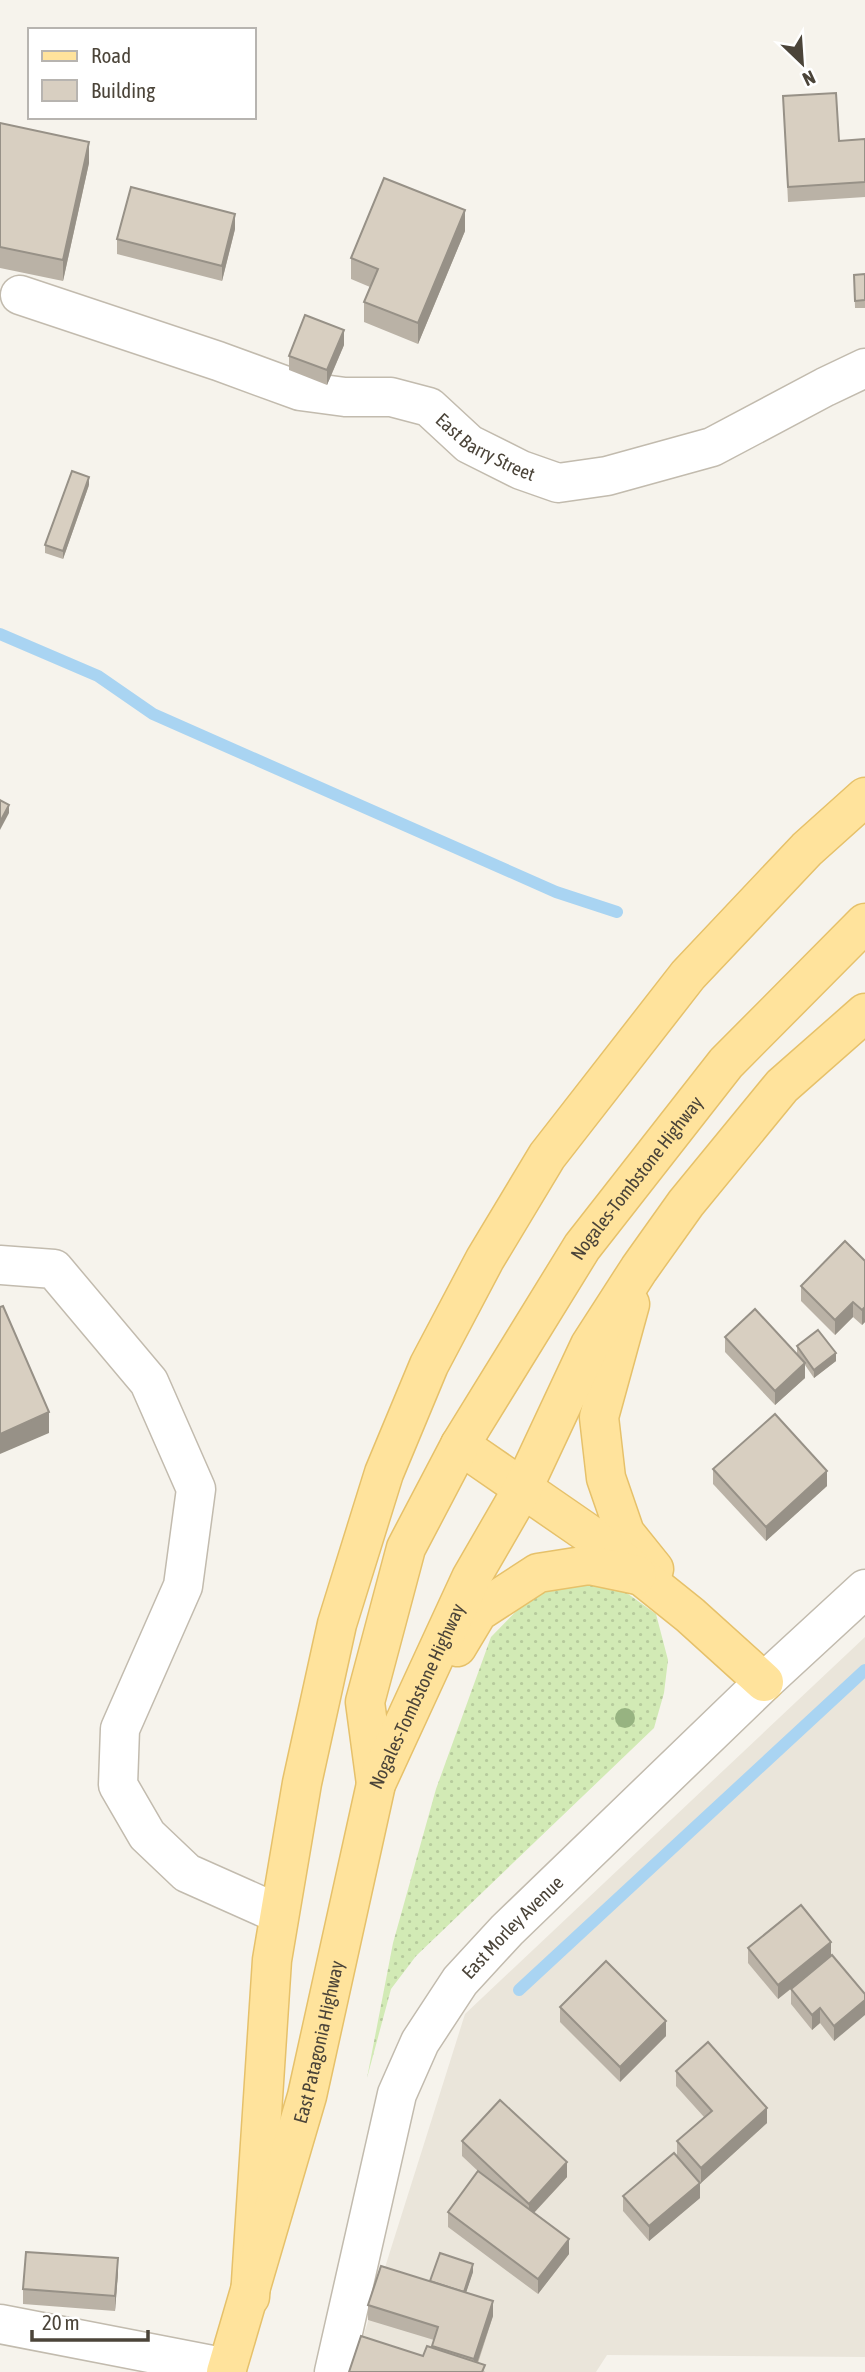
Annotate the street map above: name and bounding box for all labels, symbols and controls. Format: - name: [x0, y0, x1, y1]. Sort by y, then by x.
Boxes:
- legend: [28, 28, 256, 119]
- north arrow: [767, 28, 837, 98]
- text: Road: [91, 43, 131, 67]
- text: N: [799, 66, 819, 91]
- text: Building: [91, 78, 155, 102]
- street label: East Barry Street: [432, 408, 538, 485]
- street label: Nogales-Tombstone Highway: [566, 1091, 707, 1264]
- street label: Nogales-Tombstone Highway: [364, 1600, 469, 1792]
- street label: East Morley Avenue: [457, 1871, 568, 1983]
- street label: East Patagonia Highway: [289, 1958, 348, 2126]
- scale bar: [32, 2298, 147, 2342]
- text: 20 m: [42, 2310, 80, 2334]

